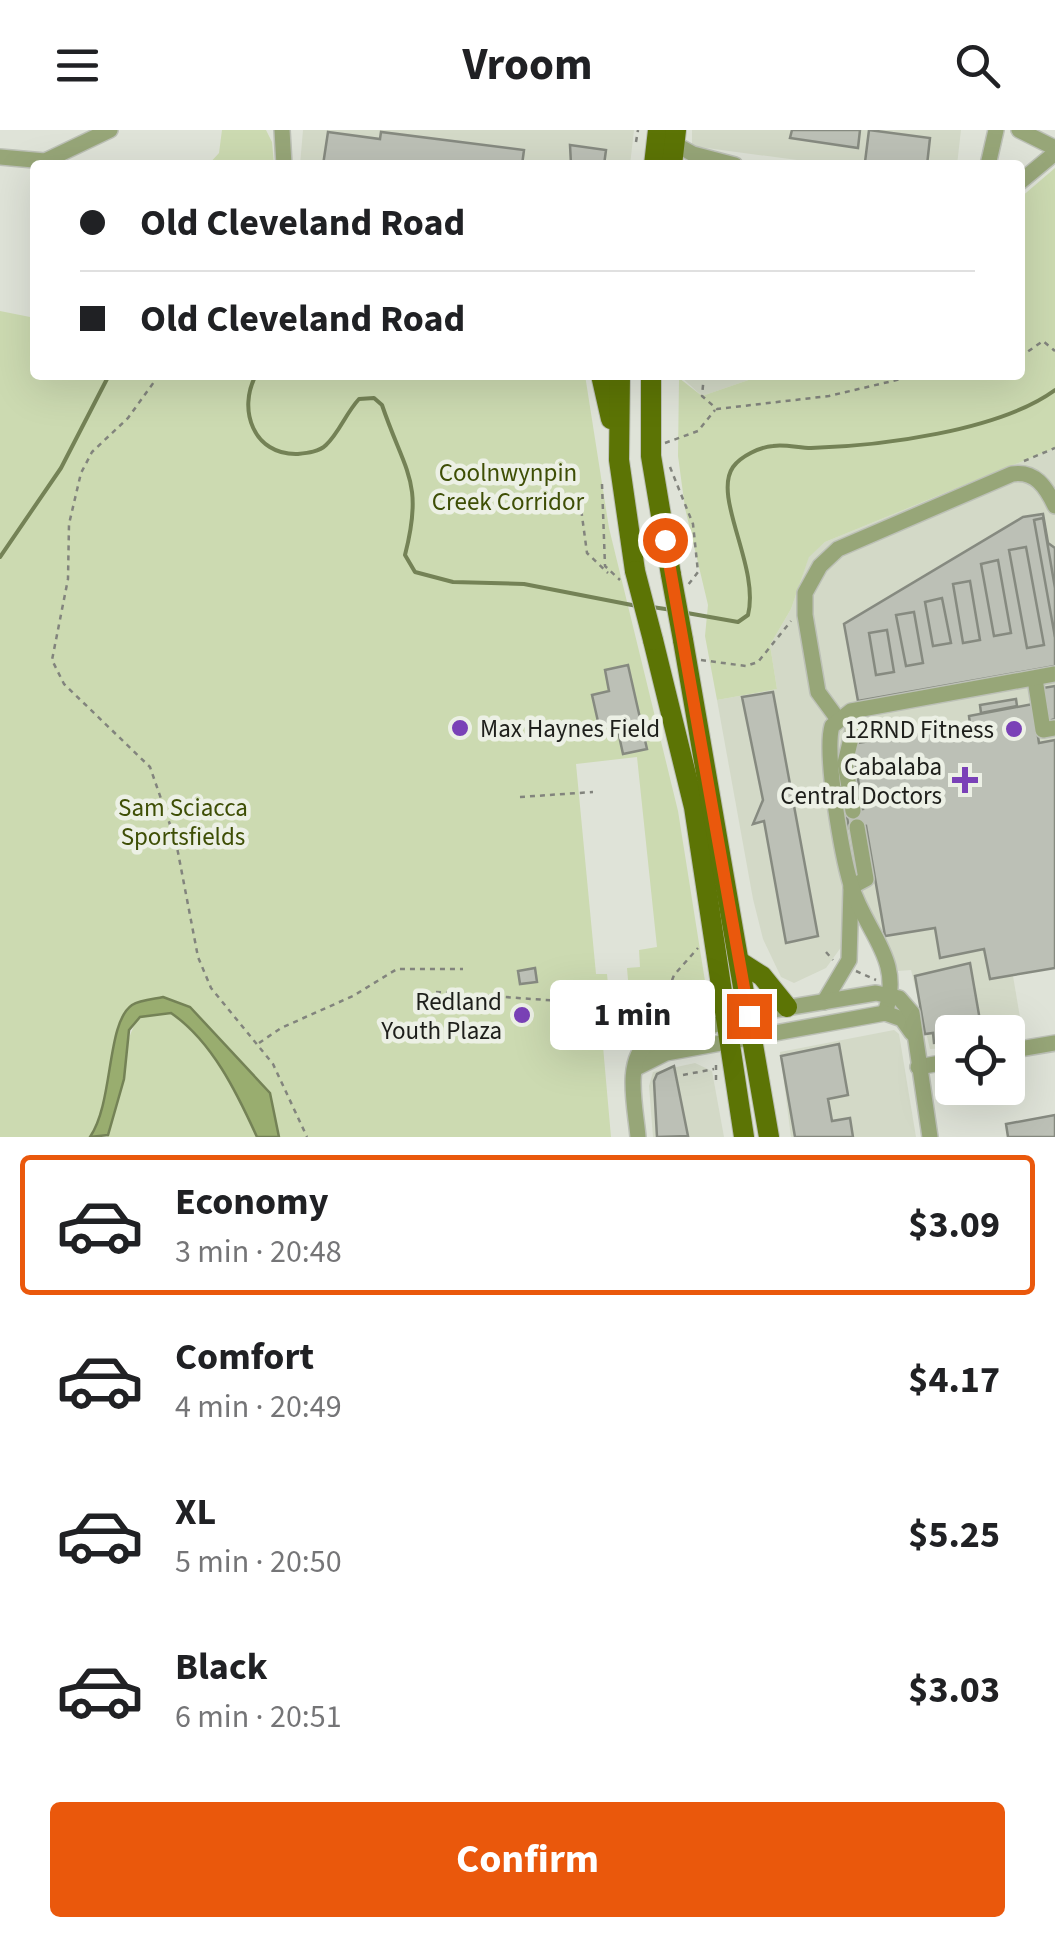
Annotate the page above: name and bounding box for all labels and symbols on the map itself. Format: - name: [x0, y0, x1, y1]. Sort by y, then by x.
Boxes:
- park label: Coolnwynpin Creek Corridor: [432, 455, 584, 520]
- route start: [643, 518, 688, 563]
- place label: Max Haynes Field: [480, 711, 660, 747]
- place label: 12RND Fitness: [844, 712, 994, 748]
- marker: Max Haynes Field: [449, 717, 471, 739]
- marker: 12RND Fitness: [1003, 718, 1025, 740]
- place label: Cabalaba Central Doctors: [780, 749, 942, 814]
- marker: Cabalaba Central Doctors: [952, 767, 978, 793]
- park label: Sam Sciacca Sportsfields: [118, 790, 248, 855]
- callout: 1 min: [549, 981, 714, 1051]
- place label: Redland Youth Plaza: [380, 984, 502, 1049]
- route end: [727, 994, 772, 1039]
- marker: Redland Youth Plaza: [511, 1004, 533, 1026]

